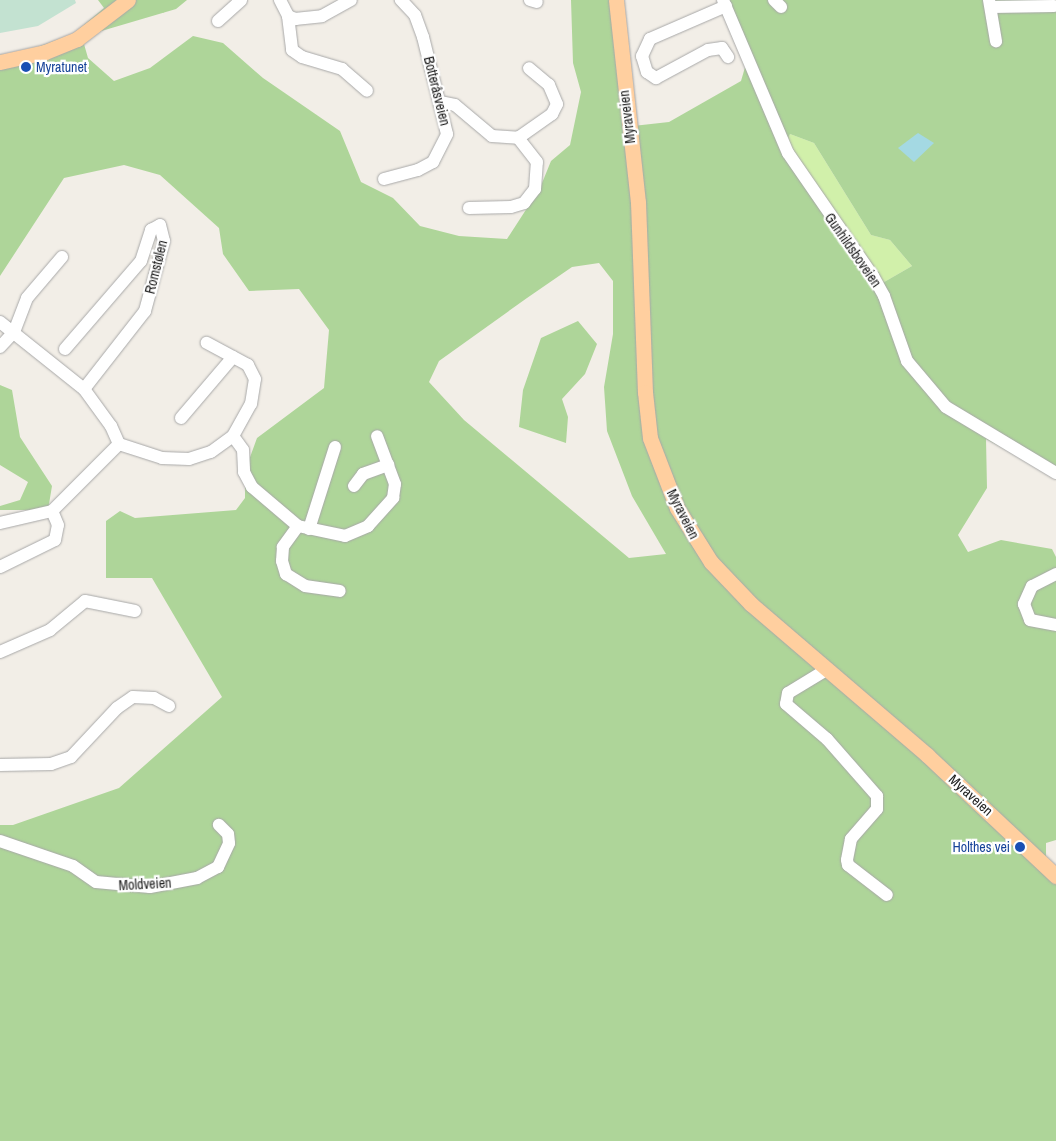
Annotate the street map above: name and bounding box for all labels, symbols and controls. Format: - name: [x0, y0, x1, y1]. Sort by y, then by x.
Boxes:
- street label: Botteråsveien: [420, 55, 454, 127]
- place label: Myratunet: [36, 59, 87, 75]
- marker: Myratunet: [20, 61, 32, 73]
- street label: Myraveien: [615, 89, 639, 145]
- street label: Gunhildsboveien: [821, 210, 885, 290]
- street label: Romstølen: [141, 238, 171, 296]
- street label: Myraveien: [663, 486, 703, 542]
- street label: Myraveien: [945, 771, 997, 819]
- place label: Holthes vei: [953, 839, 1010, 855]
- marker: Holthes vei: [1014, 841, 1026, 853]
- street label: Moldveien: [118, 874, 172, 894]

